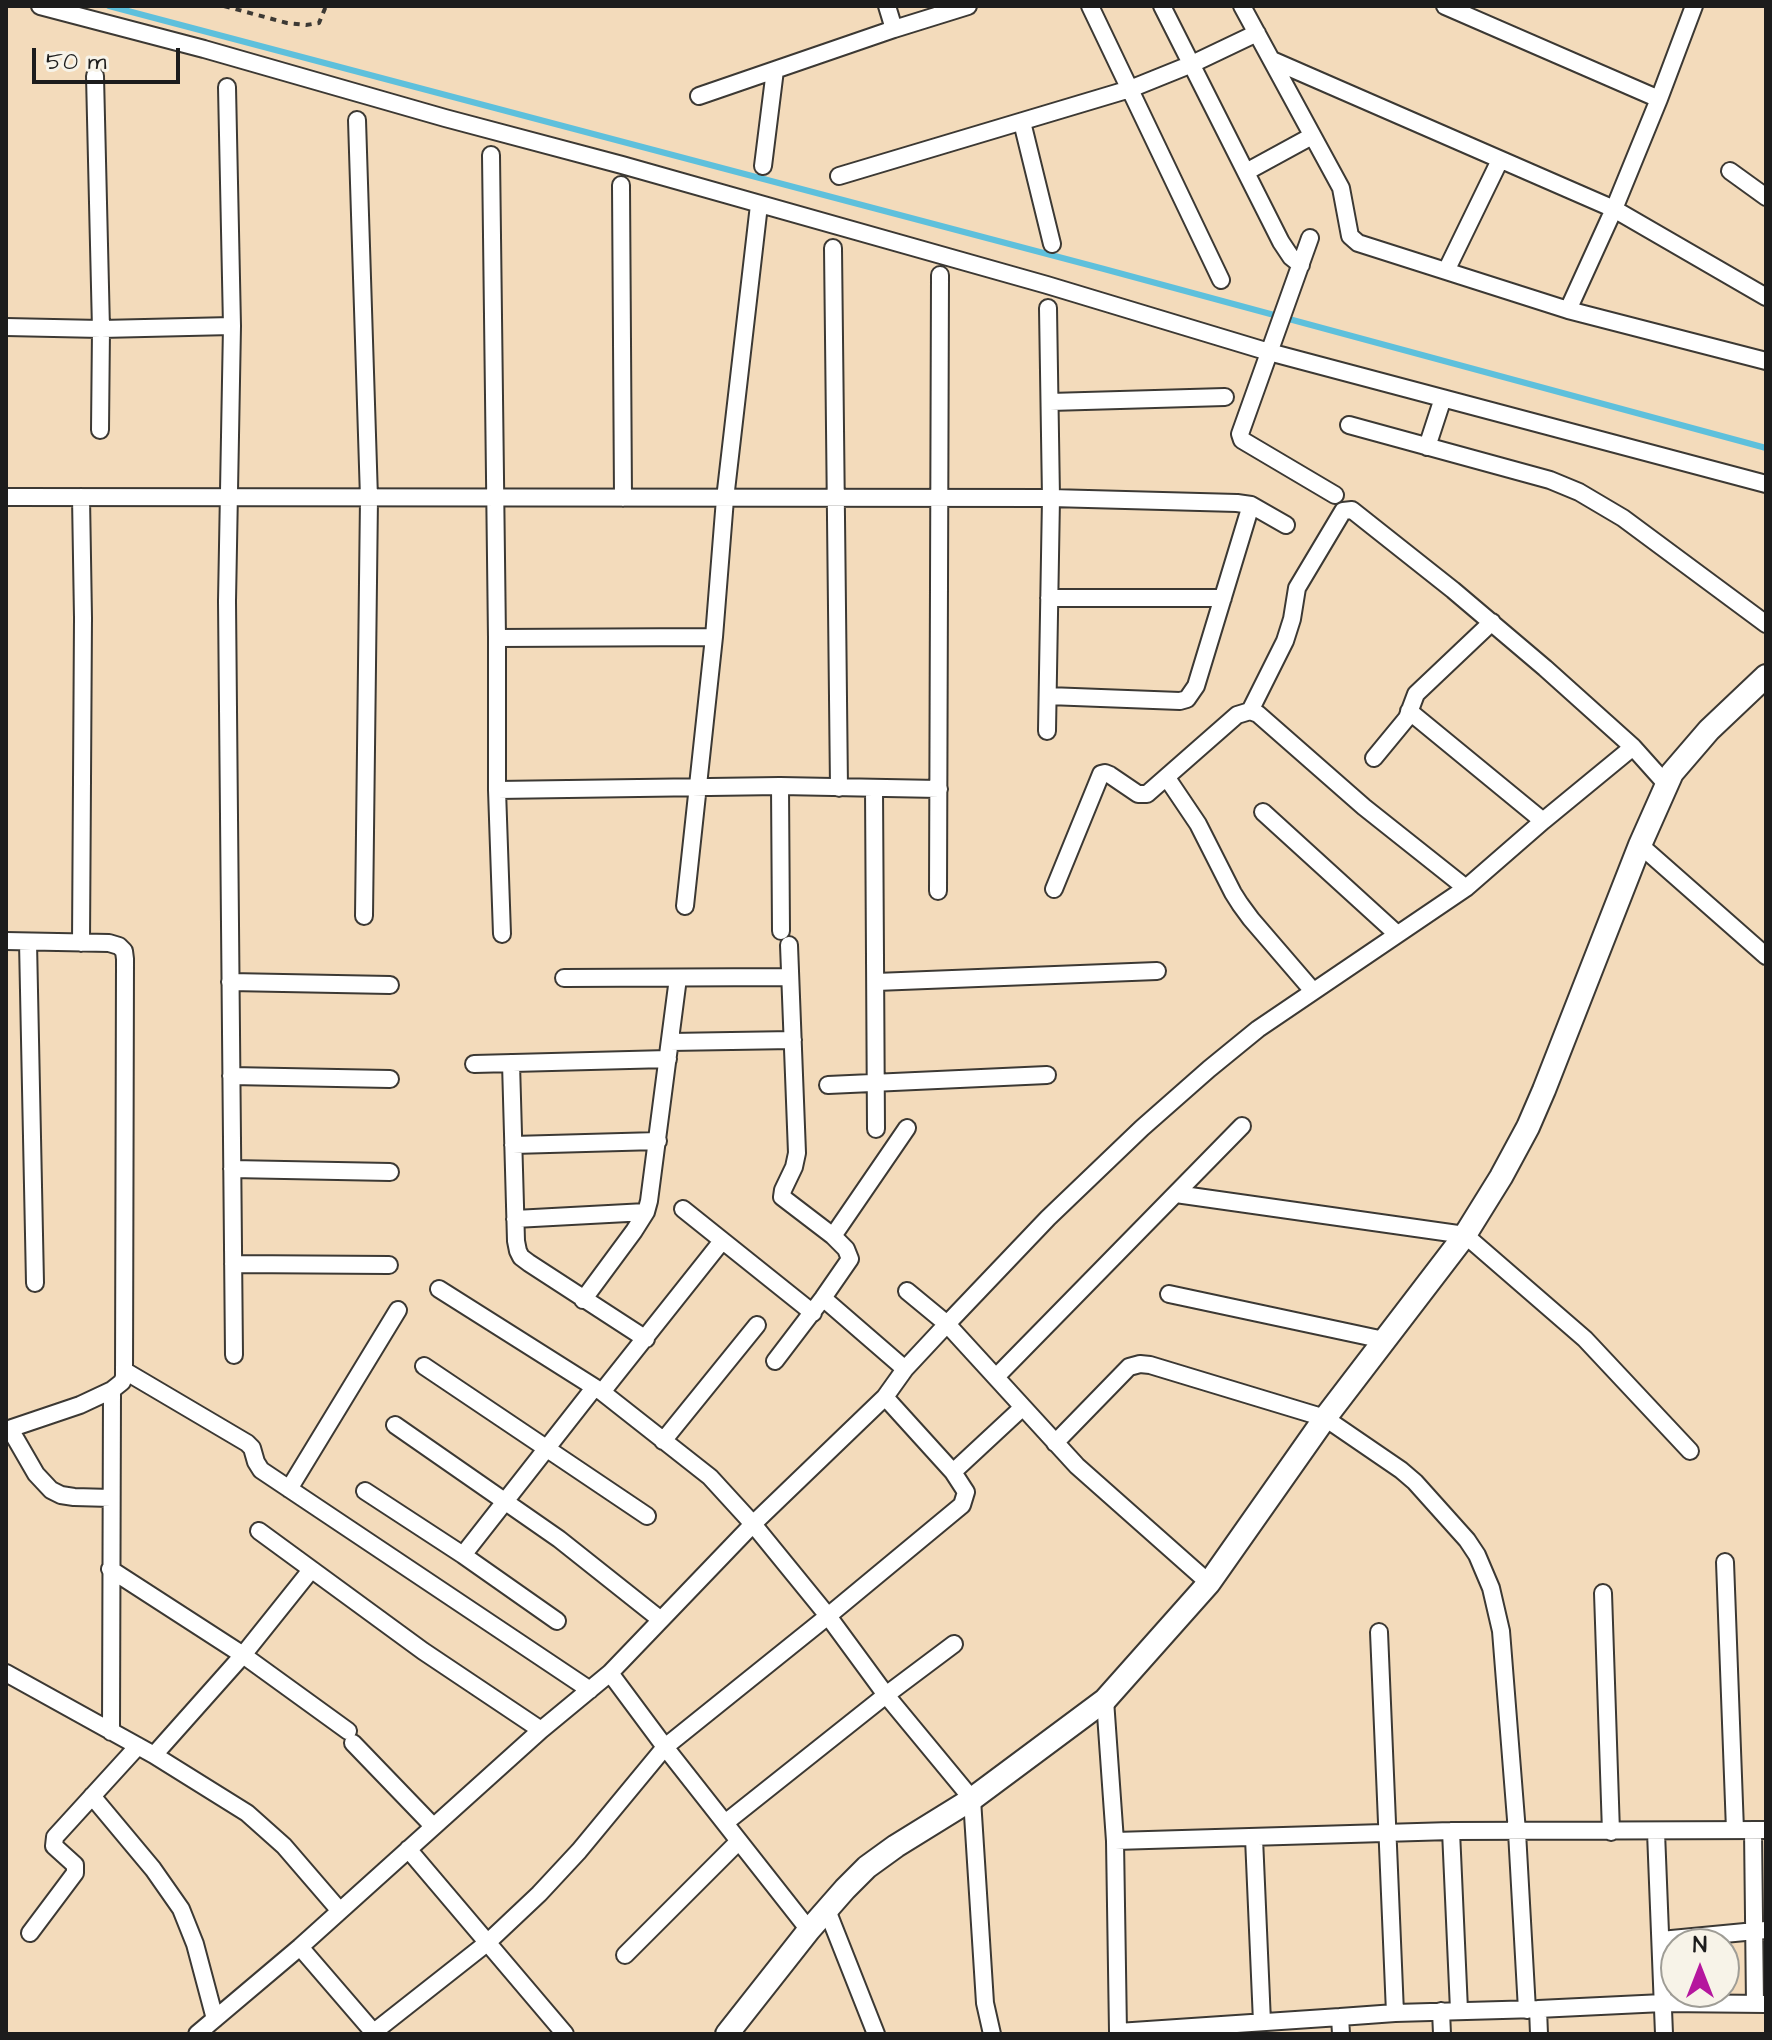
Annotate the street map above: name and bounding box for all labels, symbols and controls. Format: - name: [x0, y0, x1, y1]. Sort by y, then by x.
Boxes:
- scale bar: [36, 32, 184, 82]
- text: 50 m: [46, 45, 106, 79]
- north arrow: [1660, 1928, 1740, 2008]
- text: N: [1693, 1930, 1707, 1961]

